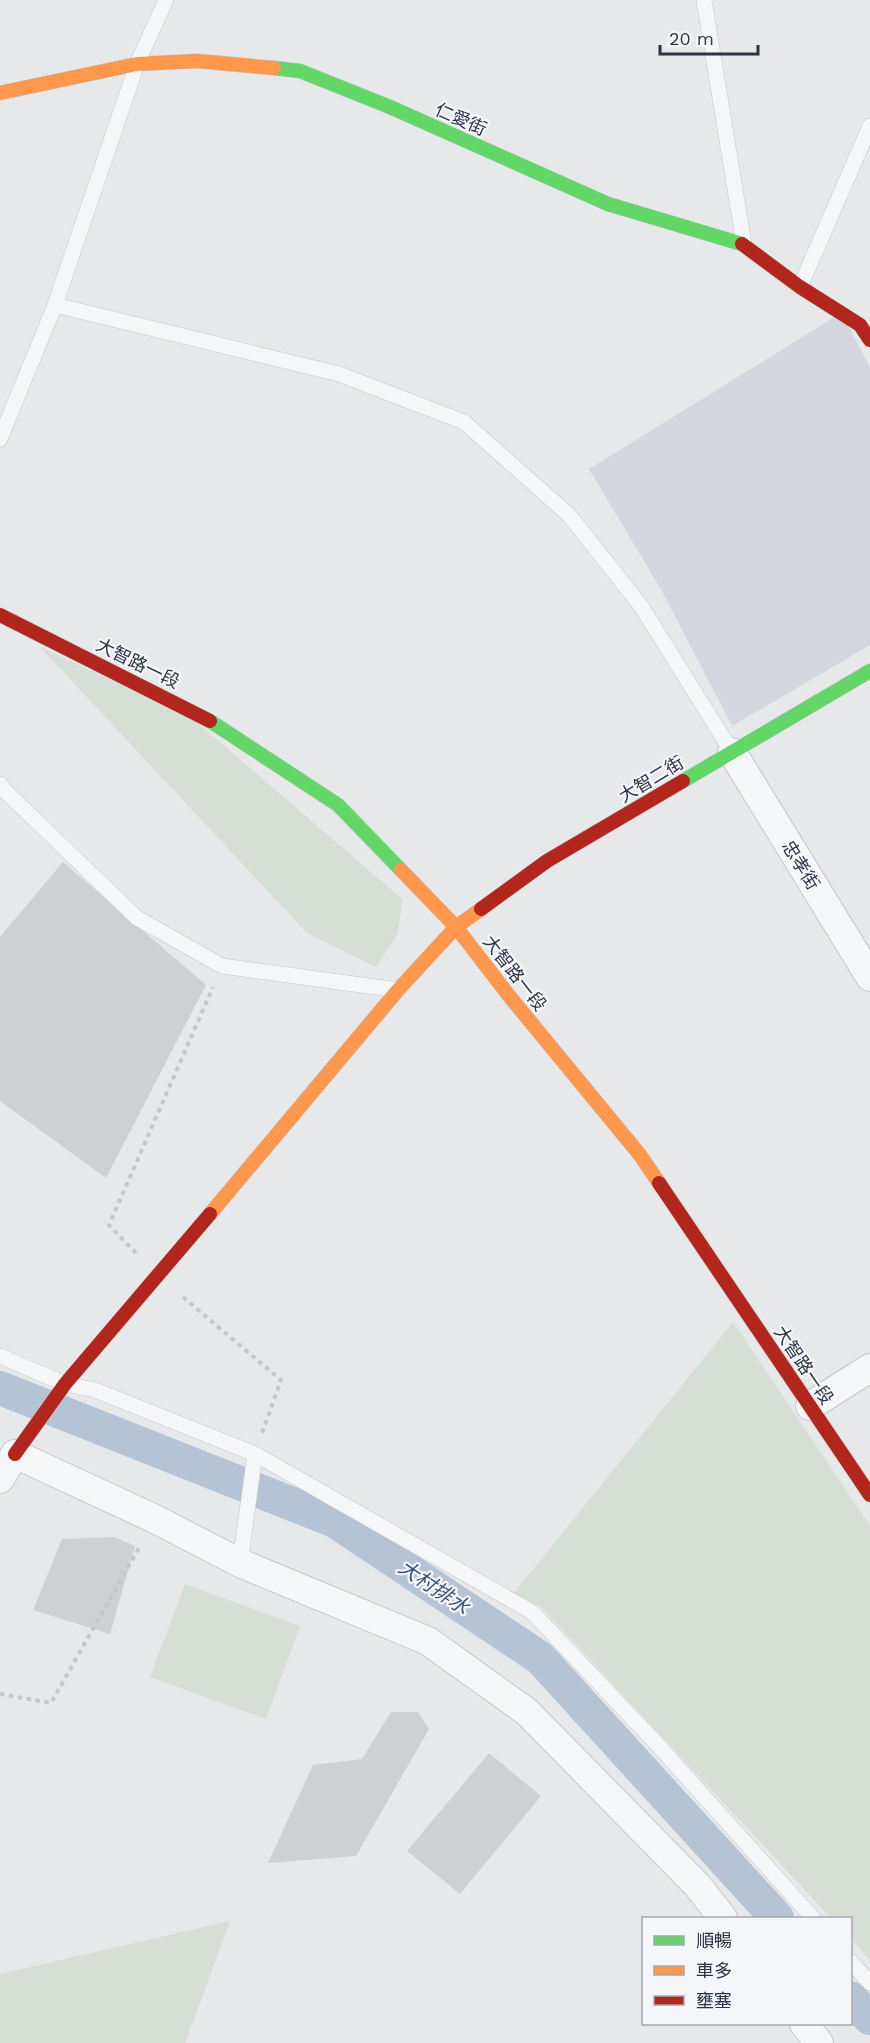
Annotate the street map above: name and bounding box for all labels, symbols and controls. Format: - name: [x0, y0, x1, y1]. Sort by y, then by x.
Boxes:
- scale bar: [660, 18, 758, 56]
- text: 20 m: [669, 28, 714, 49]
- street label: 仁愛街: [432, 98, 490, 140]
- street label: 大智路一段: [93, 634, 183, 692]
- street label: 大智二街: [615, 751, 687, 807]
- street label: 忠孝街: [778, 837, 824, 893]
- street label: 大智路一段: [479, 931, 551, 1015]
- street label: 大智路一段: [770, 1322, 838, 1408]
- water label: 大村排水: [394, 1555, 475, 1620]
- legend: [642, 1917, 852, 2025]
- text: 順暢: [696, 1930, 732, 1951]
- text: 車多: [696, 1960, 732, 1981]
- text: 壅塞: [696, 1990, 732, 2011]

